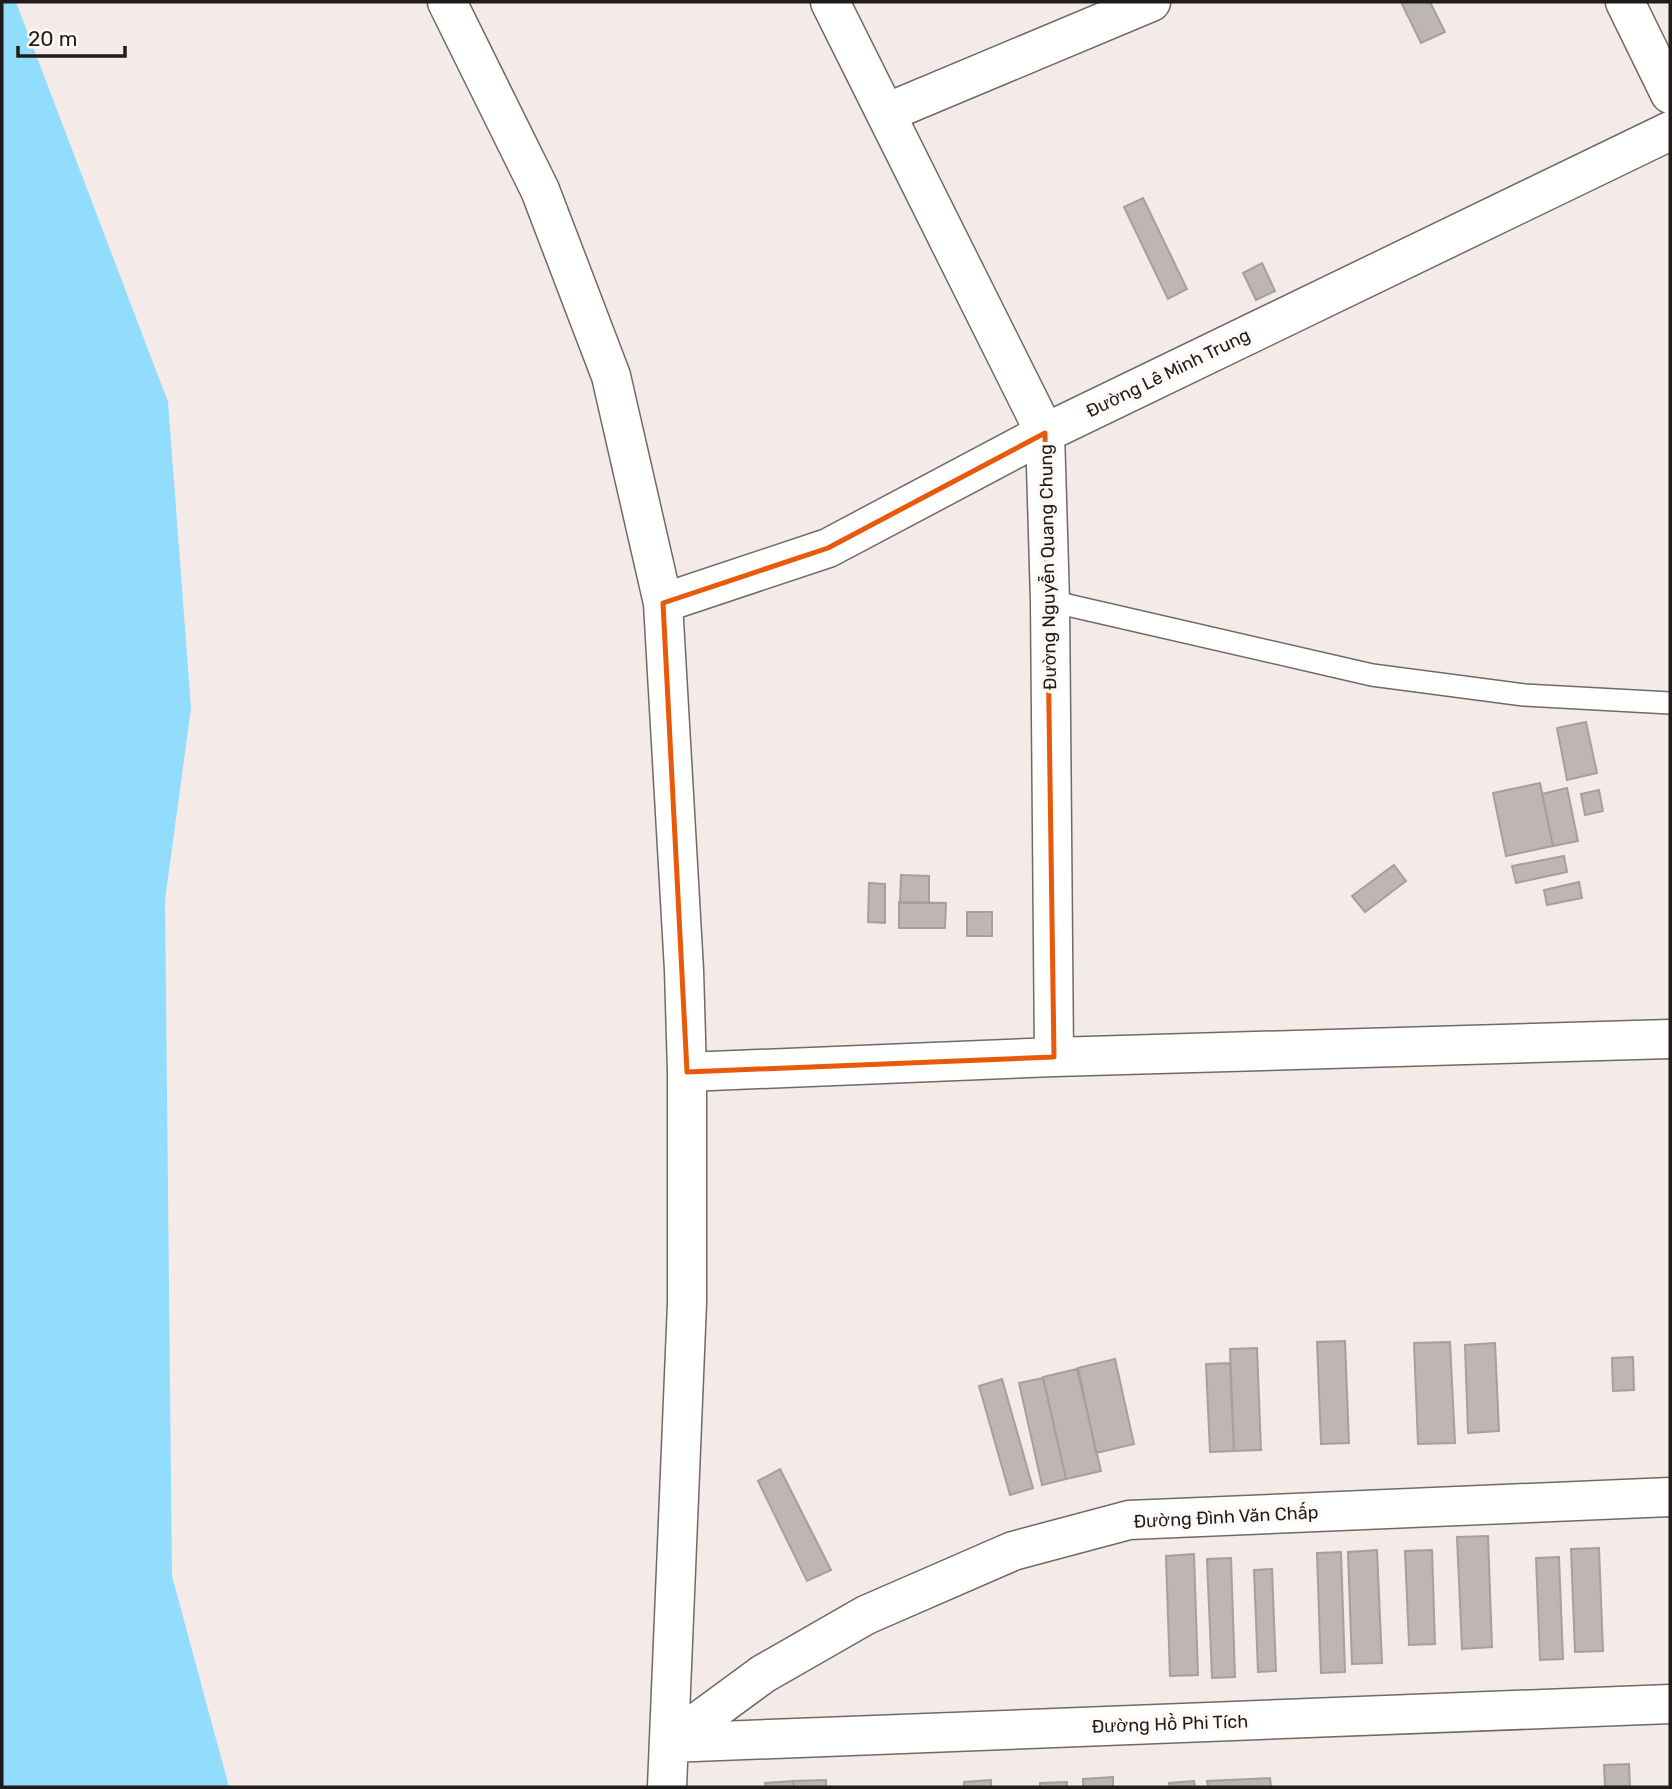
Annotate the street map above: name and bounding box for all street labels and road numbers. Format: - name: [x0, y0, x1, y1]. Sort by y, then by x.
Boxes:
- street label: Đường Lê Minh Trung: [1082, 324, 1254, 422]
- street label: Đường Nguyễn Quang Chung: [1034, 444, 1061, 690]
- street label: Đường Đình Văn Chấp: [1133, 1500, 1319, 1533]
- street label: Đường Hồ Phi Tích: [1091, 1709, 1249, 1738]

